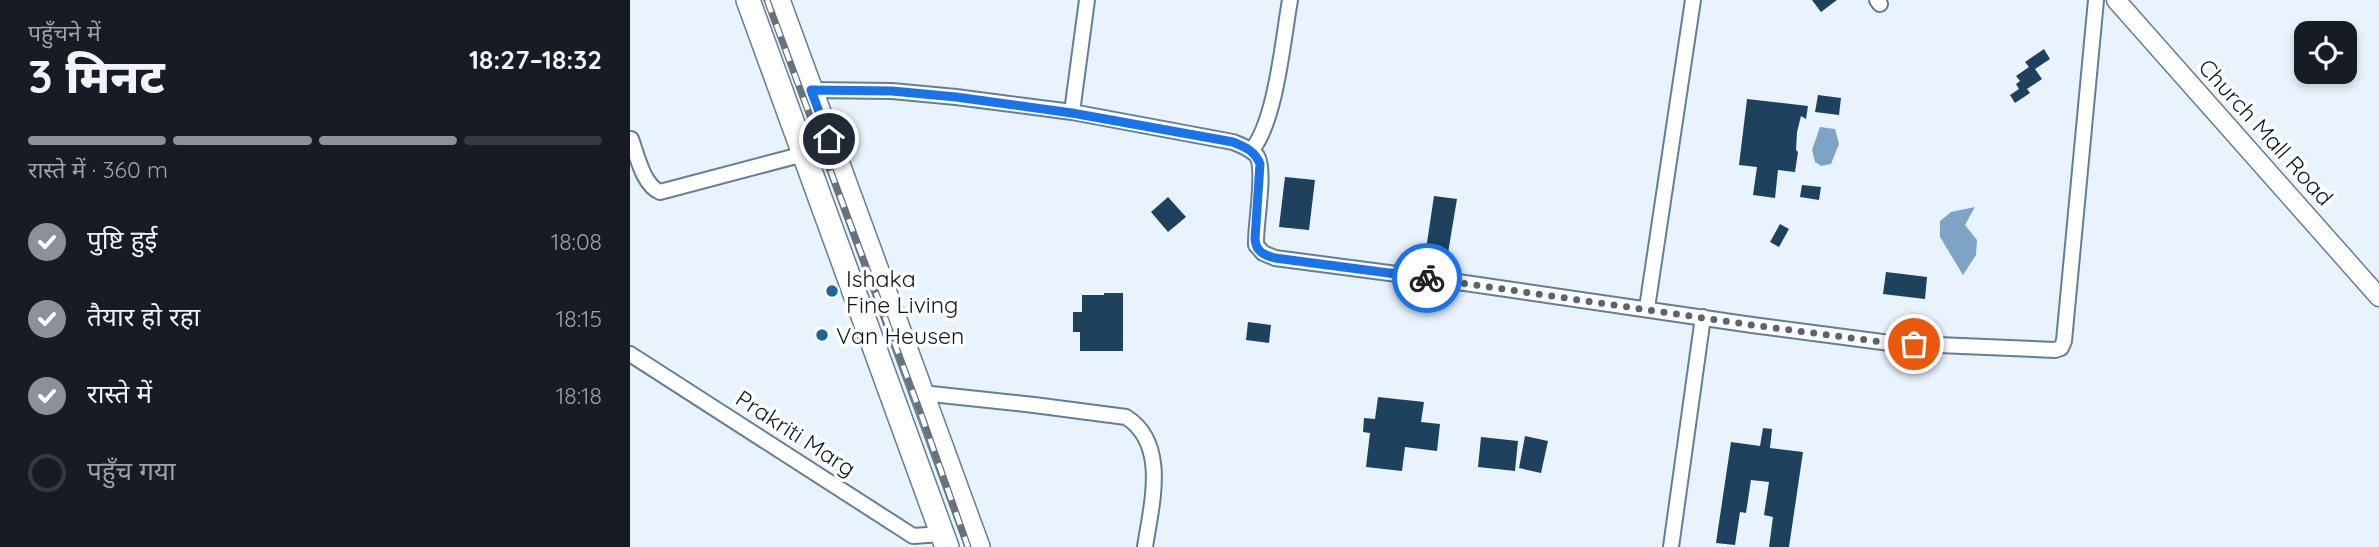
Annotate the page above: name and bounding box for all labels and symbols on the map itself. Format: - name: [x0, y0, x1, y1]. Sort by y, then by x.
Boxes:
- street label: Church Mall Road: [2192, 53, 2340, 211]
- pin: [799, 109, 859, 169]
- courier: [1392, 243, 1462, 313]
- place label: Ishaka Fine Living: [846, 264, 958, 319]
- marker: Ishaka Fine Living: [824, 283, 840, 299]
- pin: [1884, 314, 1944, 374]
- place label: Van Heusen: [836, 321, 964, 350]
- marker: Van Heusen: [814, 327, 830, 343]
- street label: Prakriti Marg: [731, 383, 861, 483]

